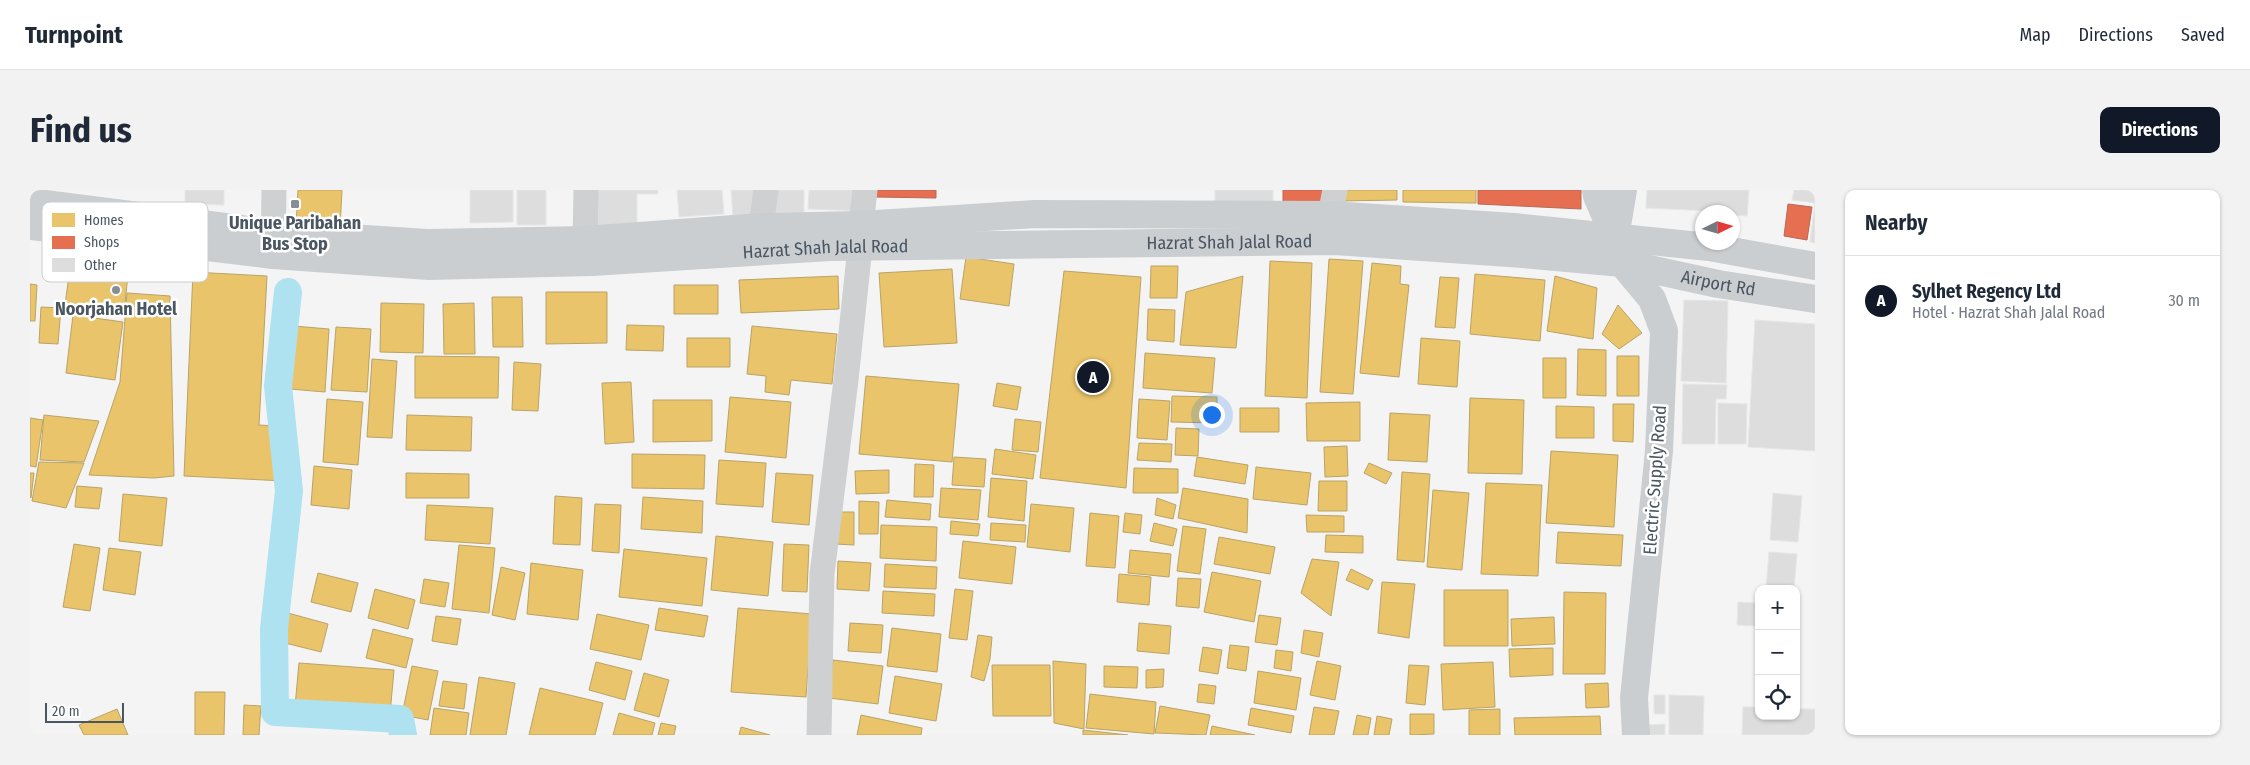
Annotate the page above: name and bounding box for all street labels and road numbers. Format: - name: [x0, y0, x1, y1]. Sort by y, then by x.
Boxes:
- street label: Hazrat Shah Jalal Road: [1146, 230, 1312, 254]
- street label: Hazrat Shah Jalal Road: [742, 235, 908, 263]
- street label: Airport Rd: [1679, 265, 1757, 301]
- street label: Electric Supply Road: [1639, 404, 1671, 556]

